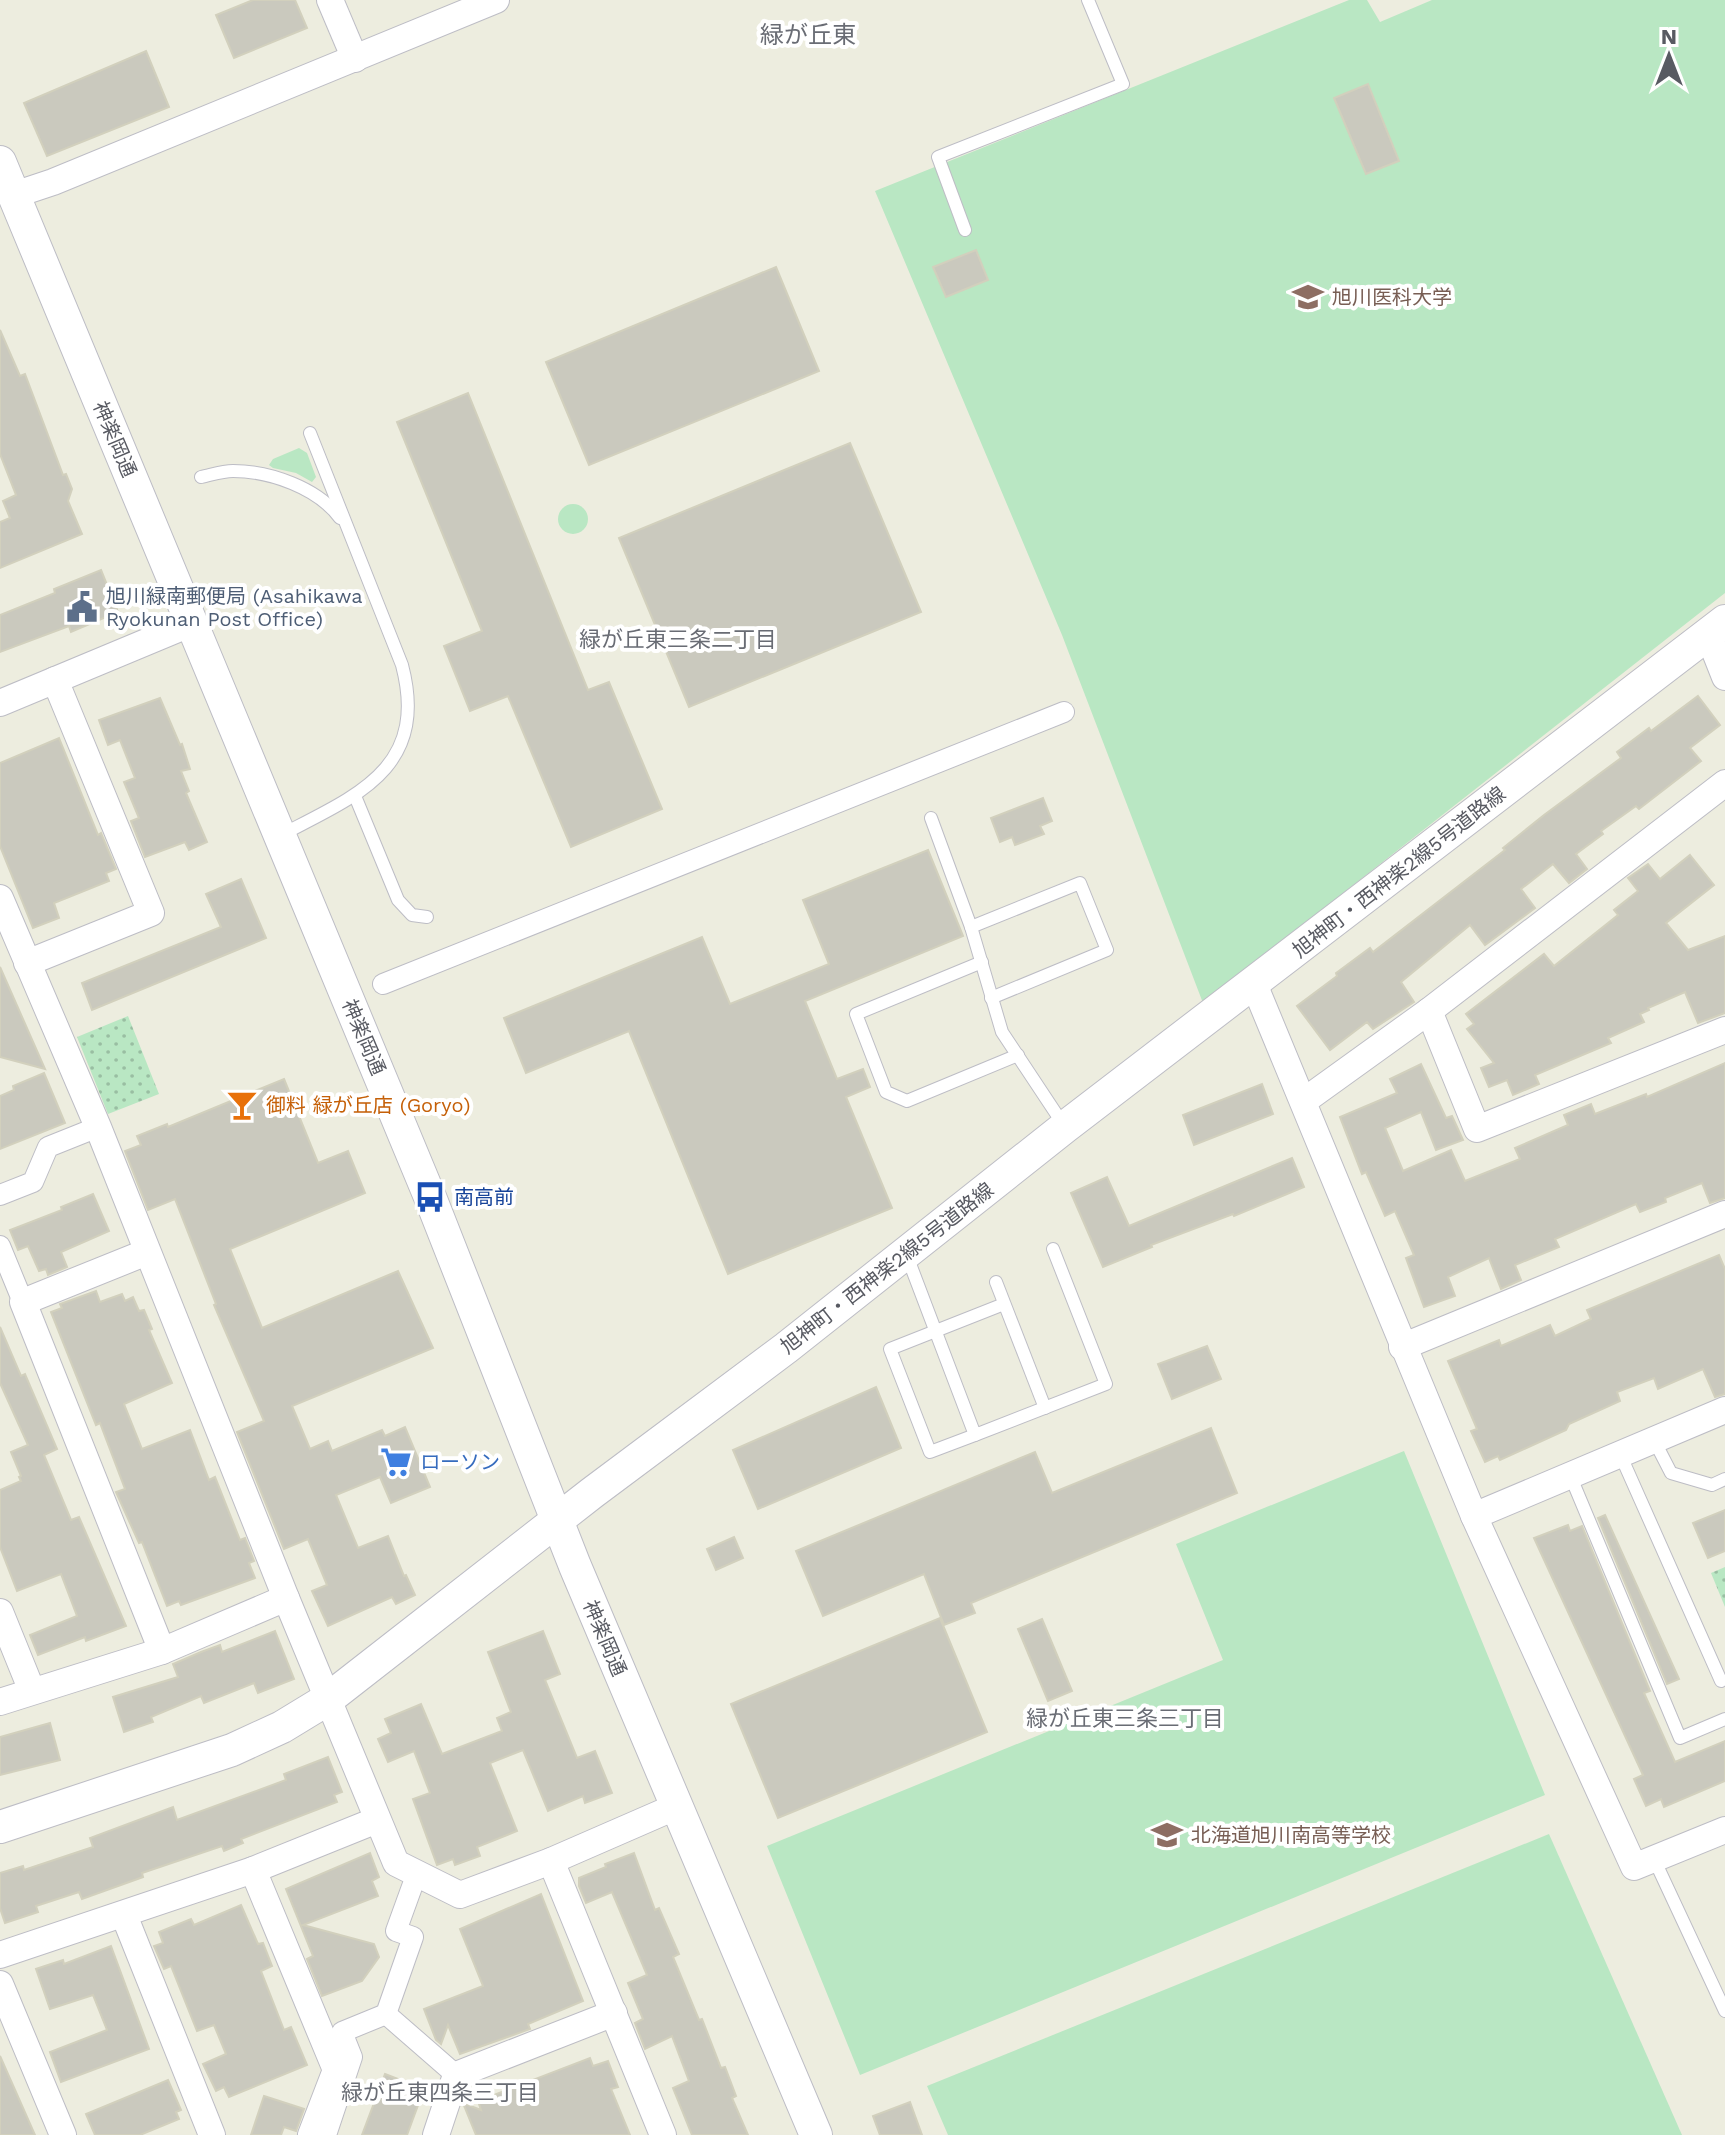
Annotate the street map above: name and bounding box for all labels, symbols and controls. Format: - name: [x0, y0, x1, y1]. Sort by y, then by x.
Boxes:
- north arrow: [1629, 16, 1709, 96]
- district label: 緑が丘東: [760, 21, 856, 49]
- text: N: [1661, 24, 1677, 49]
- school or university icon: 旭川医科大学: [1291, 280, 1325, 314]
- place label: 旭川医科大学: [1332, 285, 1452, 309]
- street label: 神楽岡通: [88, 397, 142, 481]
- place label: 旭川緑南郵便局 (Asahikawa Ryokunan Post Office): [106, 584, 363, 631]
- public building icon: 旭川緑南郵便局 (Asahikawa Ryokunan Post Office): [65, 590, 99, 624]
- district label: 緑が丘東三条二丁目: [579, 627, 777, 652]
- street label: 旭神町・西神楽2線5号道路線: [1288, 781, 1510, 963]
- street label: 神楽岡通: [337, 995, 391, 1079]
- bar icon: 御料 緑が丘店 (Goryo): [225, 1088, 259, 1122]
- place label: 御料 緑が丘店 (Goryo): [266, 1093, 471, 1117]
- street label: 旭神町・西神楽2線5号道路線: [776, 1177, 998, 1359]
- bus stop icon: 南高前: [413, 1180, 447, 1214]
- place label: 南高前: [454, 1185, 514, 1209]
- supermarket icon: ローソン: [379, 1445, 413, 1479]
- place label: ローソン: [420, 1450, 500, 1474]
- street label: 神楽岡通: [578, 1596, 632, 1680]
- district label: 緑が丘東三条三丁目: [1026, 1706, 1224, 1731]
- school or university icon: 北海道旭川南高等学校: [1150, 1818, 1184, 1852]
- place label: 北海道旭川南高等学校: [1191, 1823, 1391, 1847]
- district label: 緑が丘東四条三丁目: [341, 2080, 539, 2105]

